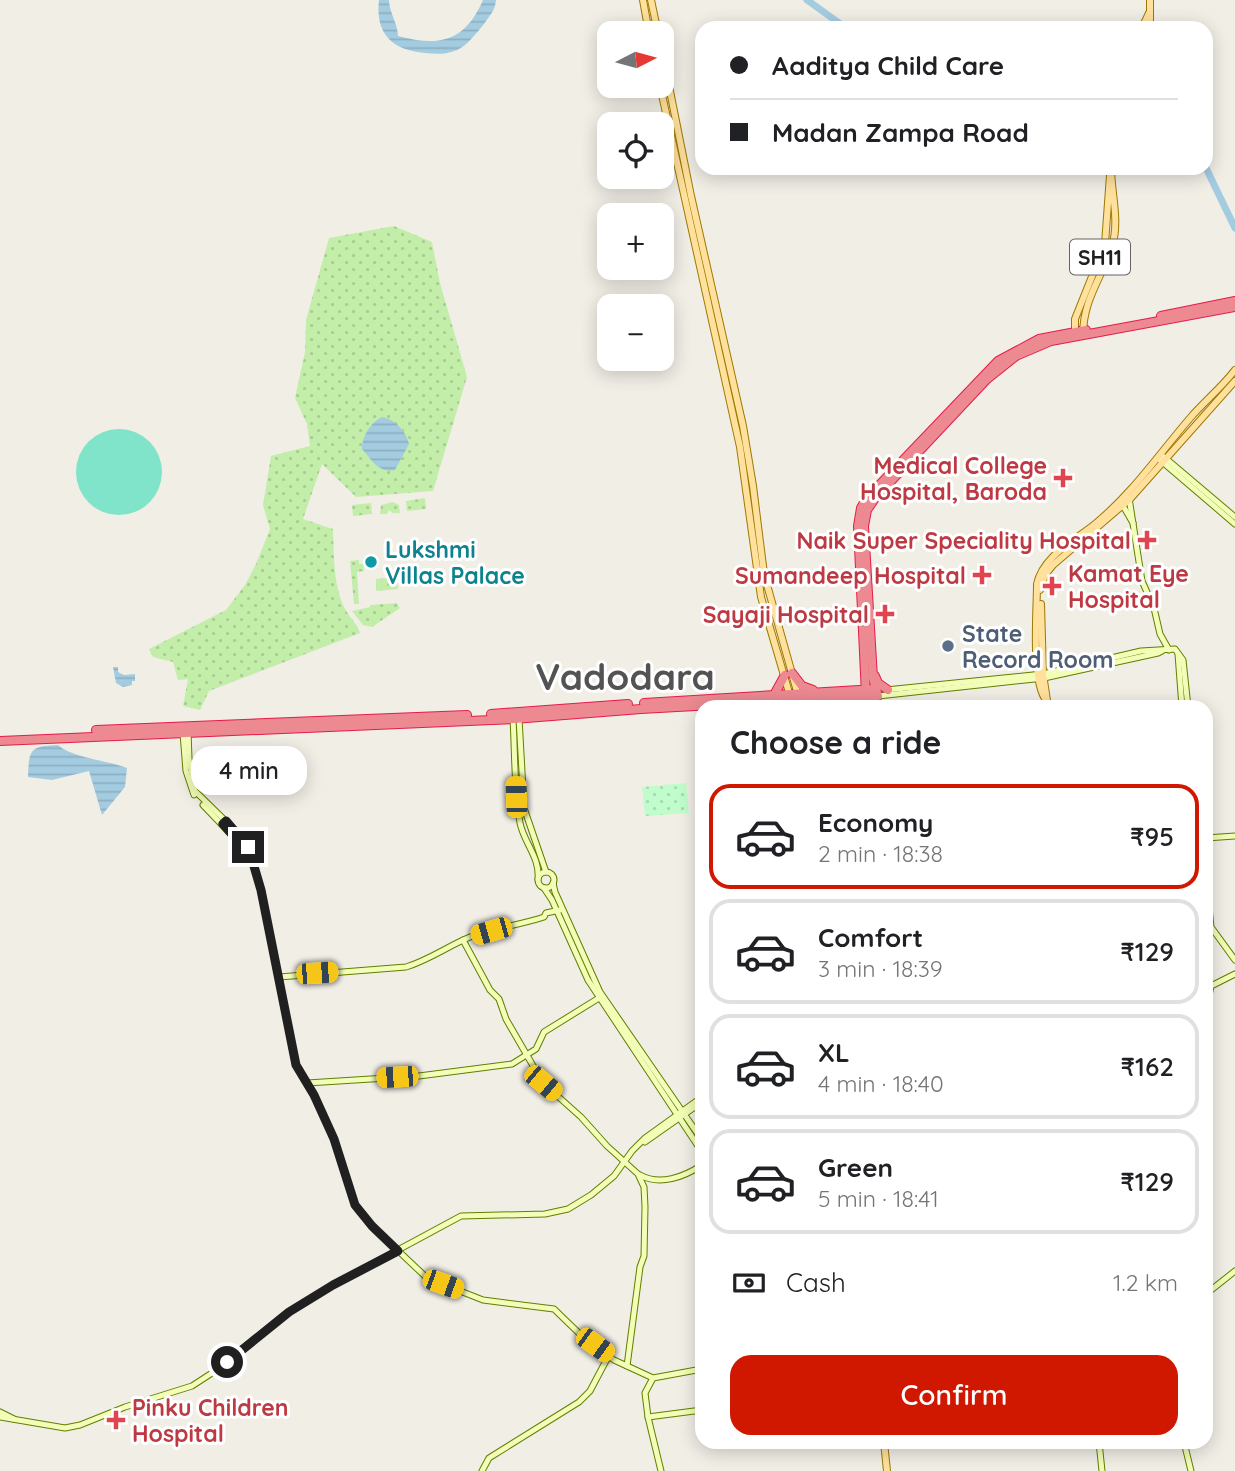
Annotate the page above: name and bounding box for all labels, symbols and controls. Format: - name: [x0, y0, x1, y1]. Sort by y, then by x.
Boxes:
- north arrow: [597, 21, 674, 98]
- map controls: [597, 21, 674, 371]
- text: Aaditya Child Care: [772, 49, 1004, 82]
- button: locate: [597, 112, 674, 189]
- text: Madan Zampa Road: [772, 116, 1029, 149]
- button: +: [597, 203, 674, 280]
- road number: SH11: [1070, 240, 1130, 274]
- button: −: [597, 294, 674, 371]
- place label: Medical College Hospital, Baroda: [860, 451, 1047, 506]
- marker: Medical College Hospital, Baroda: [1053, 468, 1073, 488]
- place label: Naik Super Speciality Hospital: [797, 526, 1131, 555]
- marker: Naik Super Speciality Hospital: [1137, 530, 1157, 550]
- place label: Lukshmi Villas Palace: [385, 535, 525, 590]
- marker: Lukshmi Villas Palace: [363, 554, 379, 570]
- place label: Kamat Eye Hospital: [1068, 559, 1189, 614]
- place label: Sumandeep Hospital: [735, 561, 966, 590]
- marker: Sumandeep Hospital: [972, 565, 992, 585]
- marker: Kamat Eye Hospital: [1042, 576, 1062, 596]
- place label: Sayaji Hospital: [703, 600, 869, 629]
- marker: Sayaji Hospital: [875, 604, 895, 624]
- place label: State Record Room: [962, 619, 1114, 674]
- marker: State Record Room: [940, 638, 956, 654]
- district label: Vadodara: [535, 653, 715, 699]
- text: Choose a ride: [730, 722, 942, 762]
- callout: 4 min: [190, 746, 306, 794]
- text: 4 min: [219, 756, 279, 785]
- car: [505, 776, 528, 818]
- icon: car: [734, 805, 797, 868]
- text: Economy: [818, 806, 933, 839]
- text: ₹95: [1130, 820, 1174, 853]
- route end: [232, 831, 264, 863]
- text: 2 min · 18:38: [818, 839, 943, 868]
- car: [468, 915, 515, 947]
- icon: car: [734, 920, 797, 983]
- text: Comfort: [818, 921, 923, 954]
- text: ₹129: [1120, 935, 1174, 968]
- text: 3 min · 18:39: [818, 954, 943, 983]
- car: [296, 961, 339, 985]
- icon: car: [734, 1035, 797, 1098]
- text: XL: [818, 1036, 850, 1069]
- text: ₹162: [1121, 1050, 1174, 1083]
- car: [521, 1061, 566, 1105]
- car: [376, 1065, 419, 1089]
- text: 4 min · 18:40: [818, 1069, 944, 1098]
- icon: car: [734, 1150, 797, 1213]
- text: Green: [818, 1151, 893, 1184]
- text: ₹129: [1120, 1165, 1174, 1198]
- text: 5 min · 18:41: [818, 1184, 939, 1213]
- icon: cash: [730, 1264, 768, 1302]
- text: Cash: [786, 1266, 846, 1299]
- car: [420, 1267, 467, 1301]
- text: 1.2 km: [1113, 1268, 1178, 1297]
- car: [572, 1324, 619, 1366]
- route start: [211, 1346, 243, 1378]
- button: Confirm: [730, 1355, 1178, 1435]
- place label: Pinku Children Hospital: [132, 1393, 288, 1448]
- marker: Pinku Children Hospital: [106, 1410, 126, 1430]

